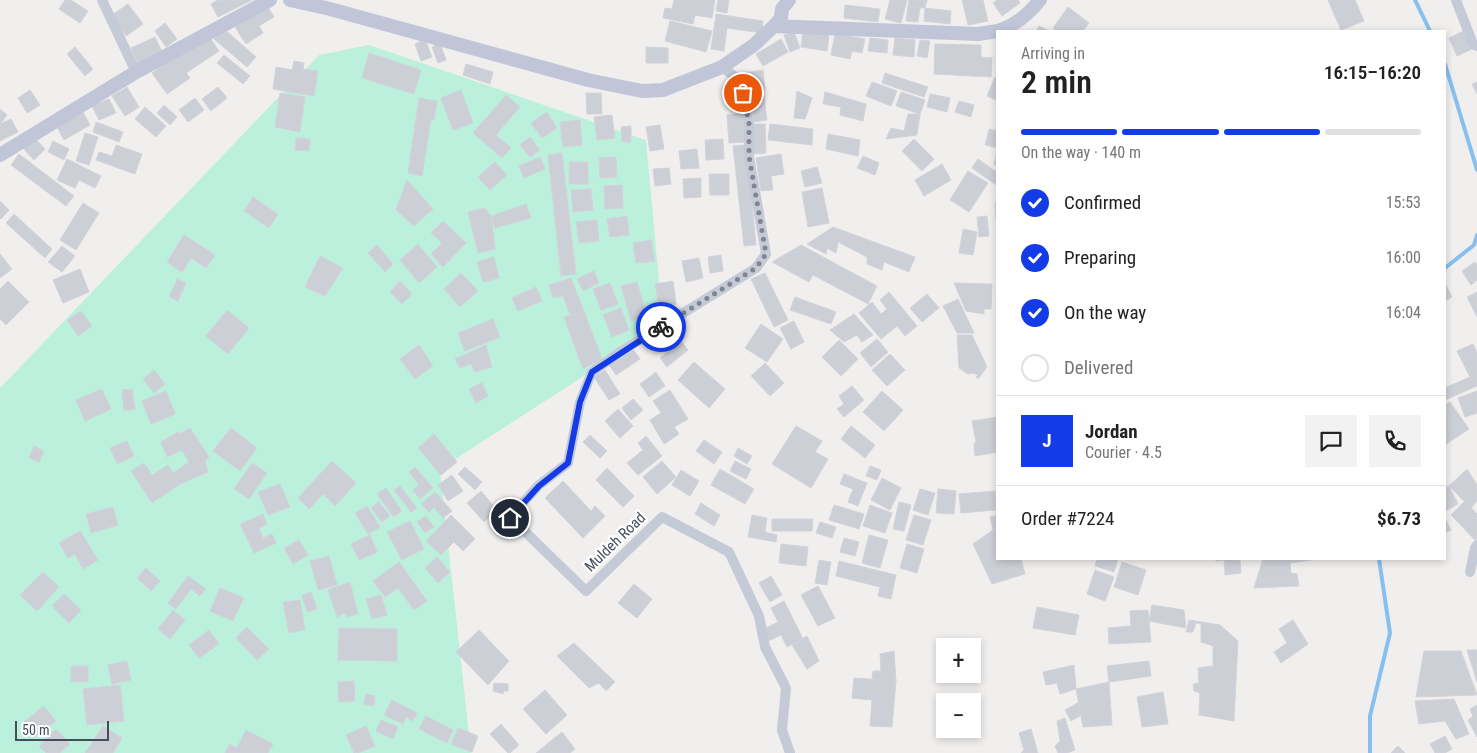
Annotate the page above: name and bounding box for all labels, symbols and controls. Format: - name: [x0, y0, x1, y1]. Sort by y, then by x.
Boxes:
- text: Arriving in: [1021, 44, 1085, 63]
- text: 16:15–16:20: [1324, 61, 1421, 84]
- text: 2 min: [1021, 63, 1092, 101]
- pin: [722, 72, 764, 114]
- icon: bag: [729, 79, 757, 107]
- text: On the way · 140 m: [1021, 143, 1141, 162]
- icon: check: [1021, 189, 1049, 217]
- text: Confirmed: [1064, 191, 1141, 214]
- text: 15:53: [1386, 193, 1421, 212]
- icon: check: [1021, 244, 1049, 272]
- text: Preparing: [1064, 246, 1136, 269]
- text: 16:00: [1386, 248, 1421, 267]
- icon: check: [1021, 299, 1049, 327]
- text: On the way: [1064, 301, 1146, 324]
- courier: [636, 302, 686, 352]
- text: 16:04: [1386, 303, 1421, 322]
- icon: bike: [647, 313, 675, 341]
- text: Delivered: [1064, 356, 1133, 379]
- button: chat: [1305, 415, 1357, 467]
- button: phone: [1369, 415, 1421, 467]
- text: Jordan: [1085, 420, 1138, 443]
- text: J: [1042, 429, 1052, 452]
- text: Courier · 4.5: [1085, 443, 1162, 462]
- pin: [489, 497, 531, 539]
- icon: home: [496, 504, 524, 532]
- text: Order #7224: [1021, 507, 1114, 530]
- text: $6.73: [1377, 507, 1421, 530]
- street label: Muldeh Road: [581, 509, 649, 575]
- map controls: [936, 638, 981, 738]
- button: +: [936, 638, 981, 683]
- button: −: [936, 693, 981, 738]
- scale bar: [15, 718, 109, 741]
- text: 50 m: [22, 722, 50, 738]

